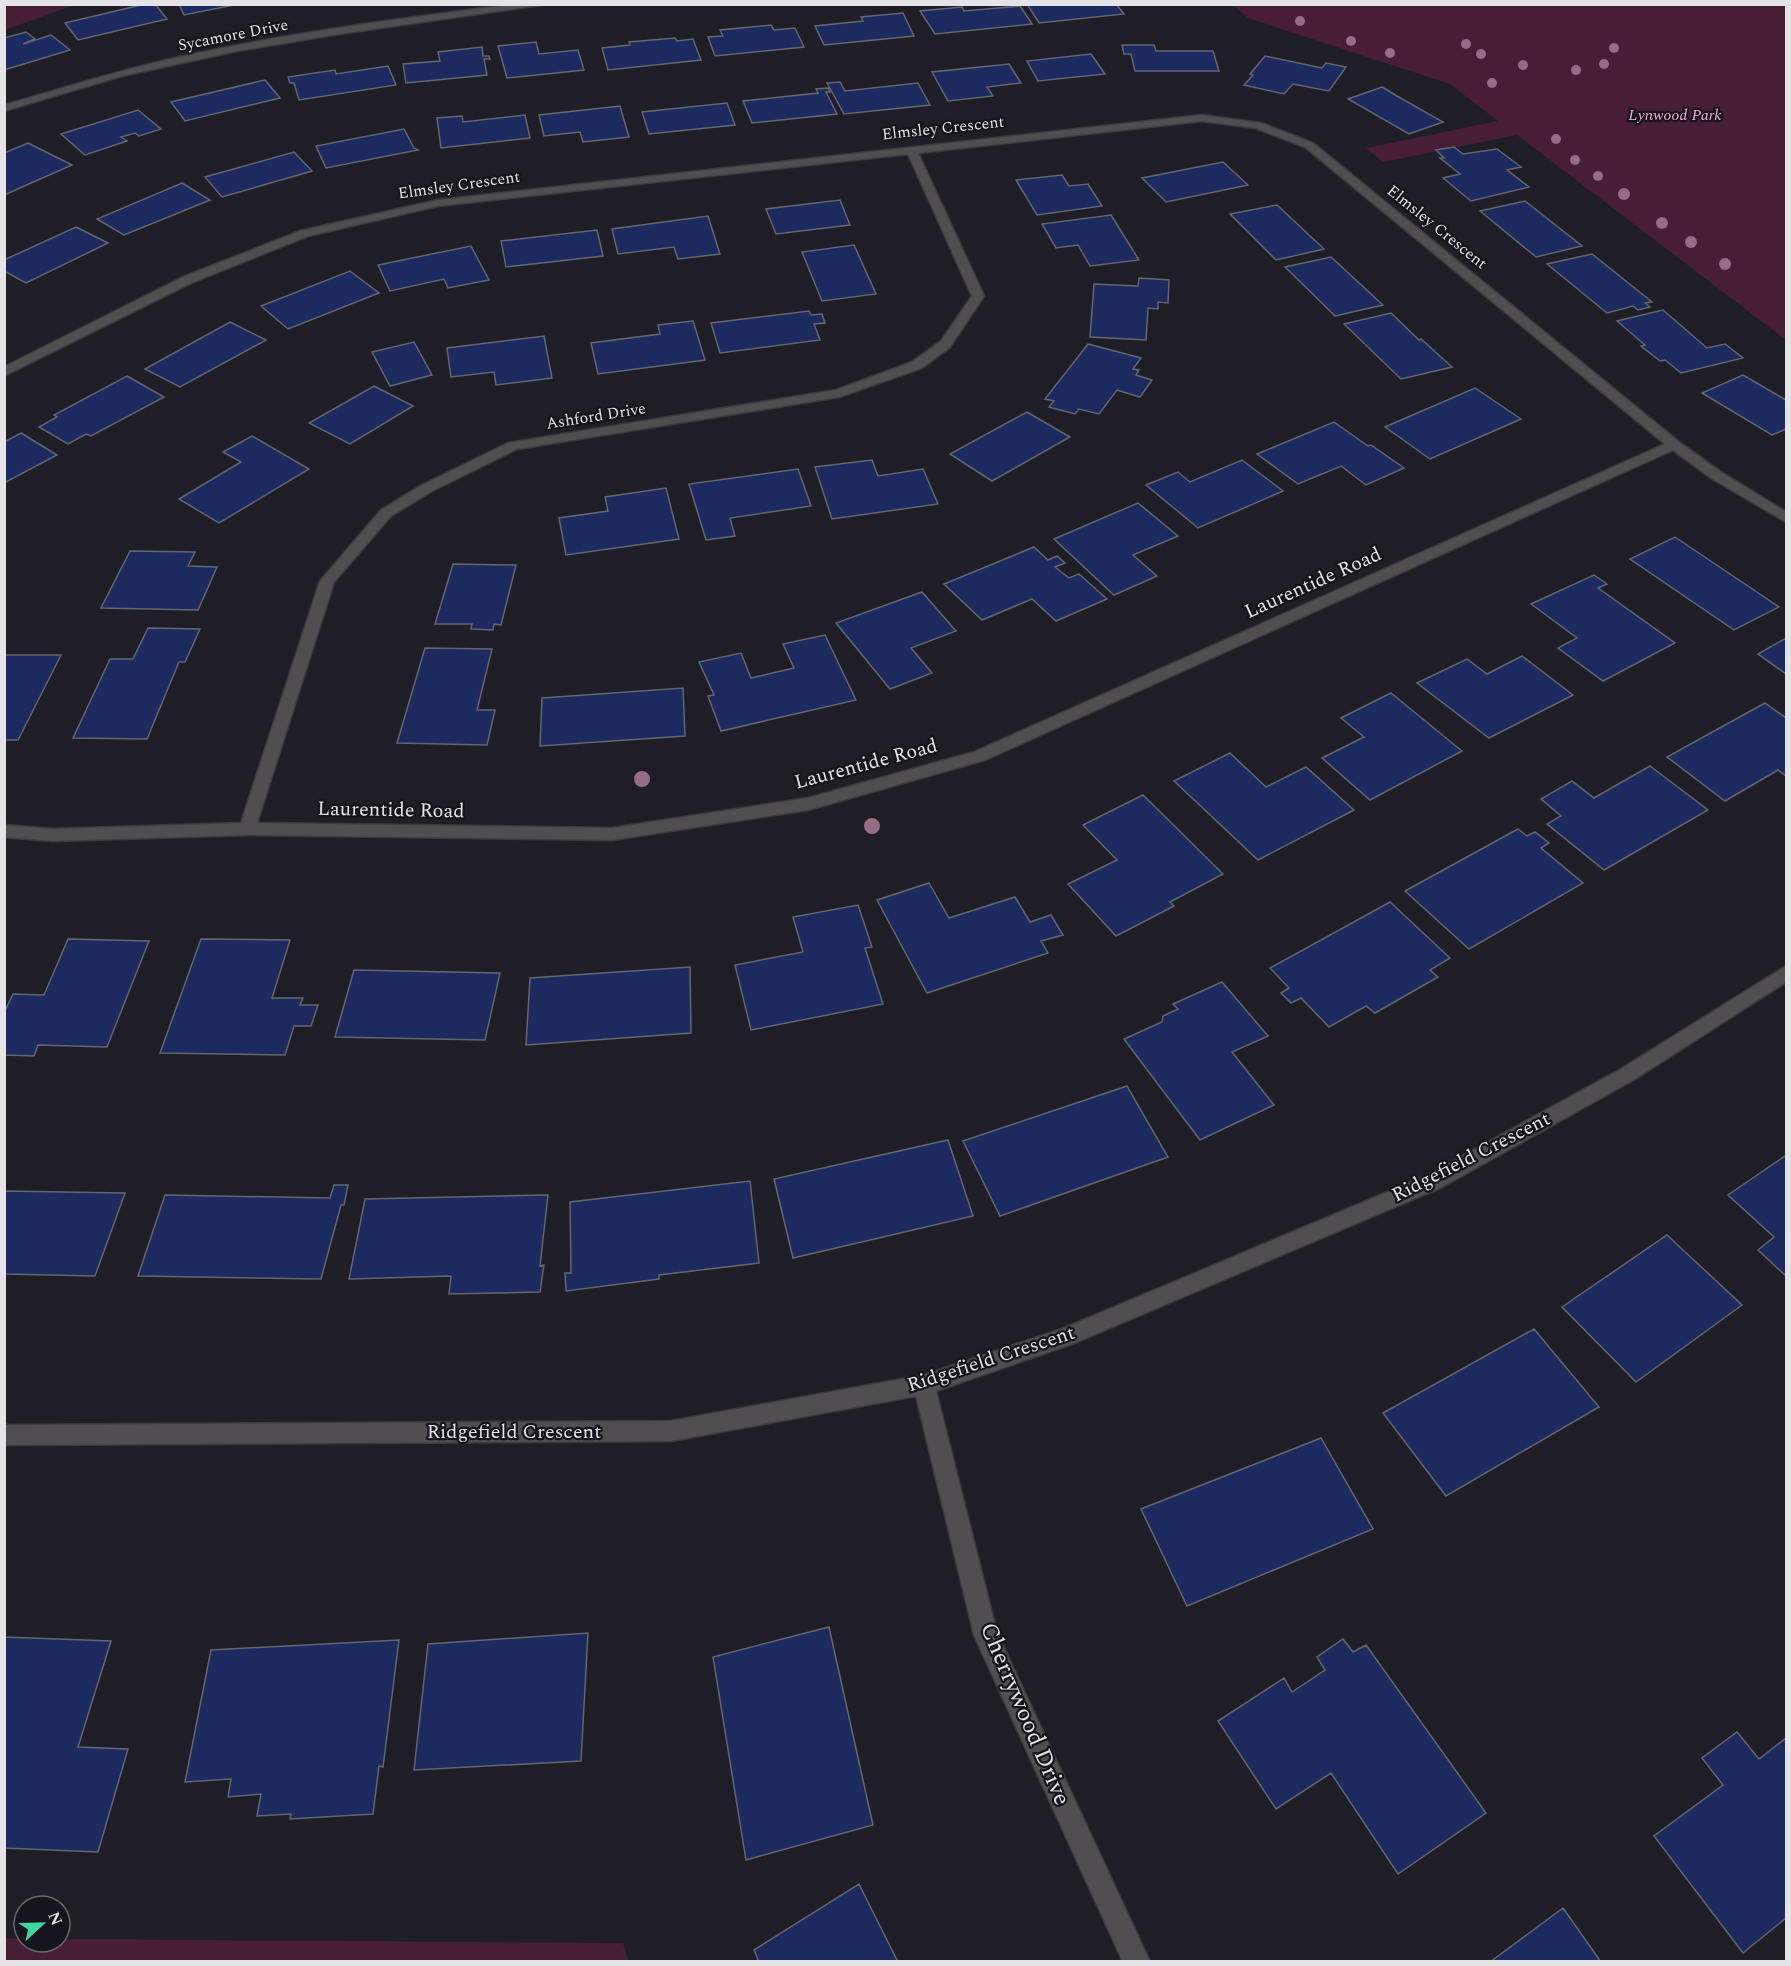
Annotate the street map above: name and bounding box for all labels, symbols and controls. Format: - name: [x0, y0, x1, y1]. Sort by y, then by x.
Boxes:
- street label: Sycamore Drive: [176, 13, 290, 57]
- park label: Lynwood Park: [1628, 103, 1722, 127]
- street label: Elmsley Crescent: [881, 110, 1006, 146]
- street label: Elmsley Crescent: [396, 165, 522, 205]
- street label: Elmsley Crescent: [1382, 179, 1493, 275]
- street label: Ashford Drive: [544, 396, 648, 436]
- street label: Laurentide Road: [1240, 539, 1386, 627]
- street label: Laurentide Road: [791, 730, 941, 798]
- street label: Laurentide Road: [317, 794, 465, 826]
- street label: Ridgefield Crescent: [1386, 1104, 1556, 1210]
- street label: Ridgefield Crescent: [903, 1318, 1079, 1400]
- street label: Ridgefield Crescent: [427, 1417, 601, 1447]
- street label: Cherrywood Drive: [970, 1617, 1080, 1811]
- north arrow: [12, 1894, 72, 1954]
- text: N: [41, 1908, 69, 1929]

